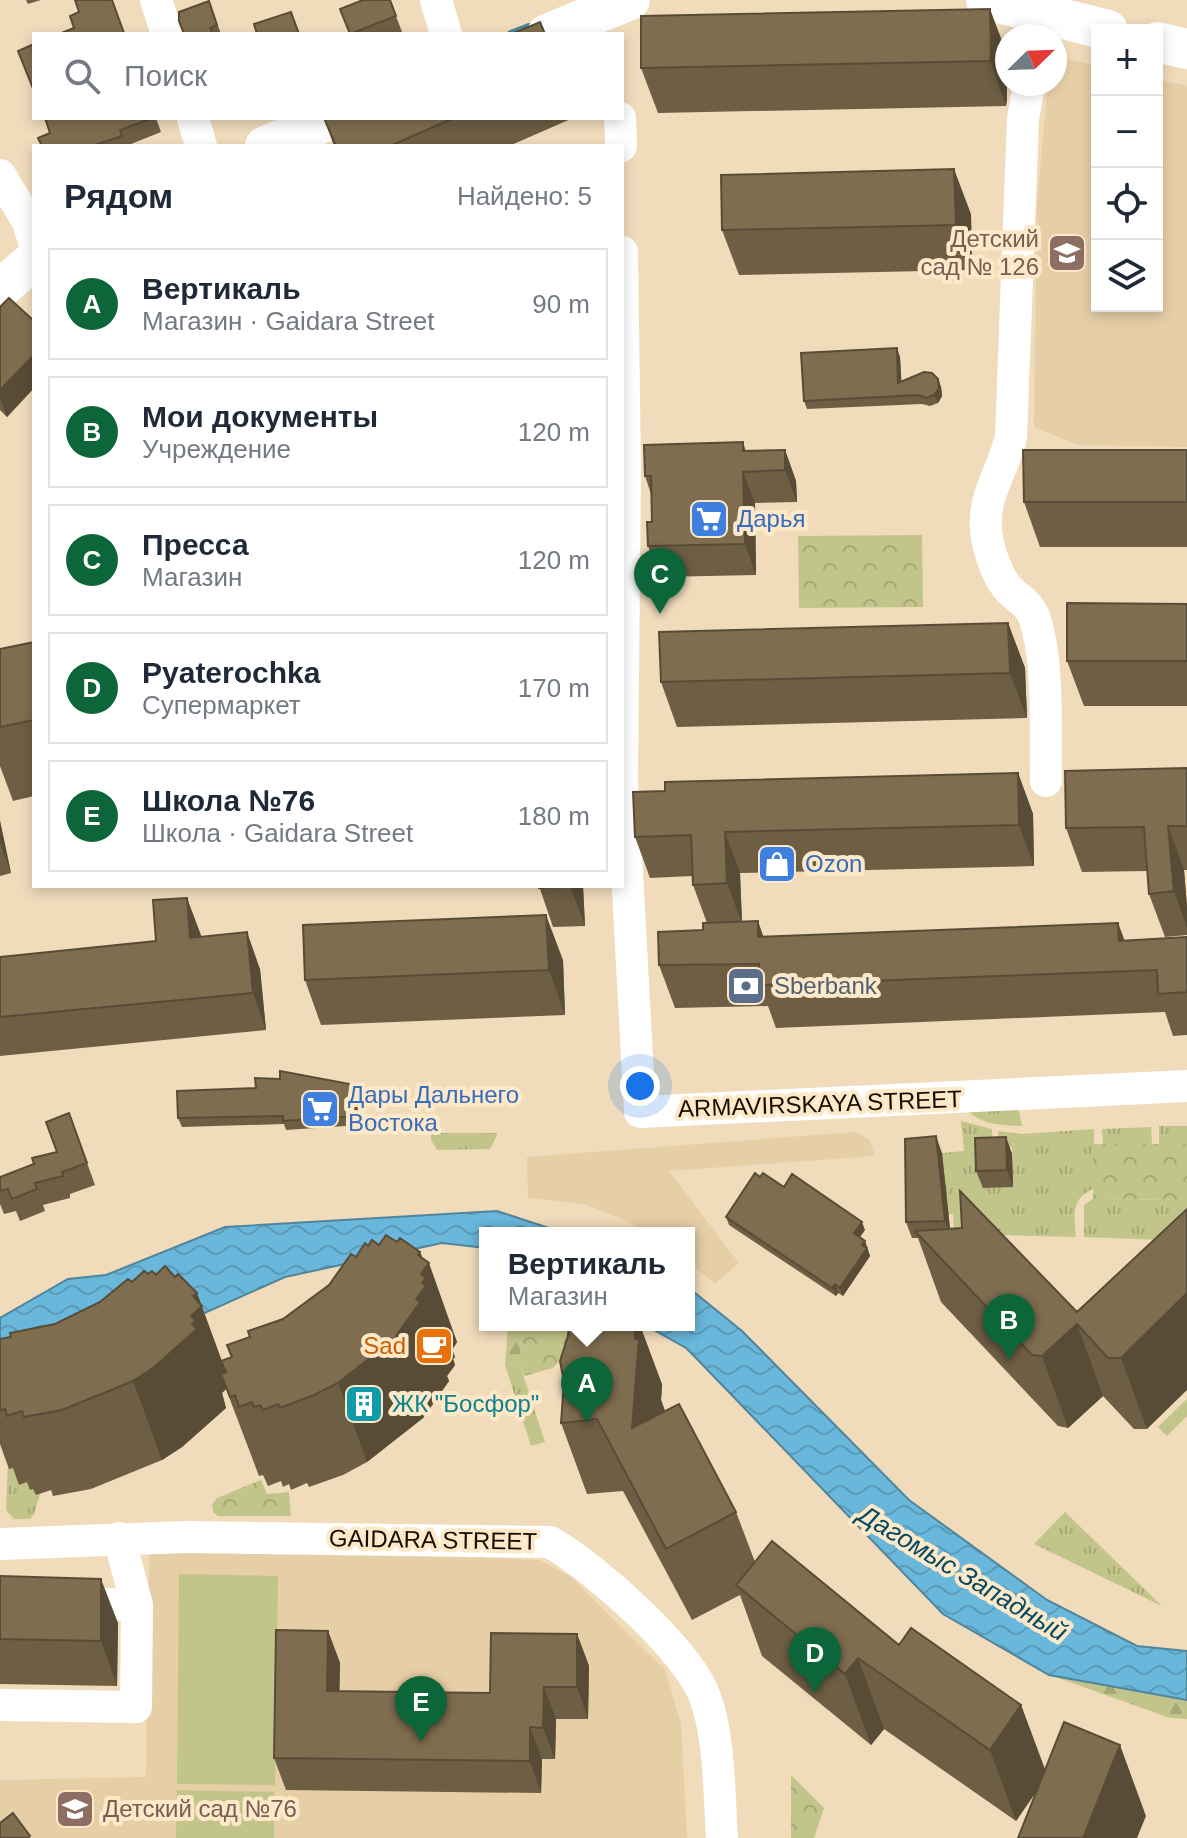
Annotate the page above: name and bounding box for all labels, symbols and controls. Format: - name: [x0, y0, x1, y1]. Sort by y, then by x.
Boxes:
- north arrow: [995, 24, 1067, 96]
- map controls: [1091, 24, 1163, 312]
- button: +: [1091, 24, 1163, 96]
- search box: [32, 32, 624, 120]
- icon: search: [60, 54, 104, 98]
- text: Поиск: [124, 59, 207, 92]
- button: −: [1091, 96, 1163, 168]
- button: locate: [1091, 168, 1163, 240]
- text: Рядом: [64, 177, 173, 215]
- text: Найдено: 5: [457, 181, 592, 211]
- place label: Детский сад № 126: [921, 225, 1039, 280]
- school or university icon: Детский сад № 126: [1046, 232, 1088, 274]
- button: layers: [1091, 240, 1163, 312]
- text: Вертикаль: [142, 272, 301, 305]
- text: A: [83, 289, 101, 319]
- text: 90 m: [532, 289, 590, 319]
- text: Магазин · Gaidara Street: [142, 306, 435, 336]
- text: Мои документы: [142, 400, 378, 433]
- text: B: [83, 417, 101, 447]
- text: 120 m: [518, 417, 590, 447]
- text: Учреждение: [142, 434, 291, 464]
- supermarket icon: Дарья: [688, 498, 730, 540]
- place label: Дарья: [737, 505, 805, 532]
- text: Пресса: [142, 528, 249, 561]
- text: C: [83, 545, 101, 575]
- text: 120 m: [518, 545, 590, 575]
- pin: C: [634, 548, 686, 614]
- text: Магазин: [142, 562, 242, 592]
- text: Pyaterochka: [142, 656, 320, 689]
- text: D: [83, 673, 101, 703]
- text: 170 m: [518, 673, 590, 703]
- text: Супермаркет: [142, 690, 301, 720]
- text: Школа №76: [142, 784, 315, 817]
- text: E: [83, 801, 101, 831]
- text: 180 m: [518, 801, 590, 831]
- text: Школа · Gaidara Street: [142, 818, 413, 848]
- shop icon: Ozon: [756, 843, 798, 885]
- place label: Ozon: [805, 850, 862, 877]
- bank icon: Sberbank: [725, 965, 767, 1007]
- place label: Sberbank: [774, 972, 878, 999]
- your location: [620, 1066, 660, 1106]
- place label: Дары Дальнего Востока: [348, 1081, 519, 1136]
- street label: ARMAVIRSKAYA STREET: [678, 1085, 963, 1122]
- supermarket icon: Дары Дальнего Востока: [299, 1088, 341, 1130]
- popup: [479, 1227, 695, 1331]
- text: Вертикаль: [508, 1247, 666, 1280]
- text: Магазин: [508, 1281, 608, 1311]
- pin: B: [983, 1294, 1035, 1360]
- cafe icon: Sad: [413, 1325, 455, 1367]
- place label: Sad: [363, 1332, 406, 1359]
- pin: A: [561, 1357, 613, 1423]
- building icon: ЖК "Босфор": [343, 1383, 385, 1425]
- place label: ЖК "Босфор": [392, 1390, 539, 1417]
- water label: Дагомыс Западный: [851, 1497, 1073, 1647]
- street label: GAIDARA STREET: [329, 1524, 538, 1555]
- pin: D: [789, 1627, 841, 1693]
- pin: E: [395, 1676, 447, 1742]
- school or university icon: Детский сад №76: [54, 1788, 96, 1830]
- place label: Детский сад №76: [103, 1795, 297, 1822]

